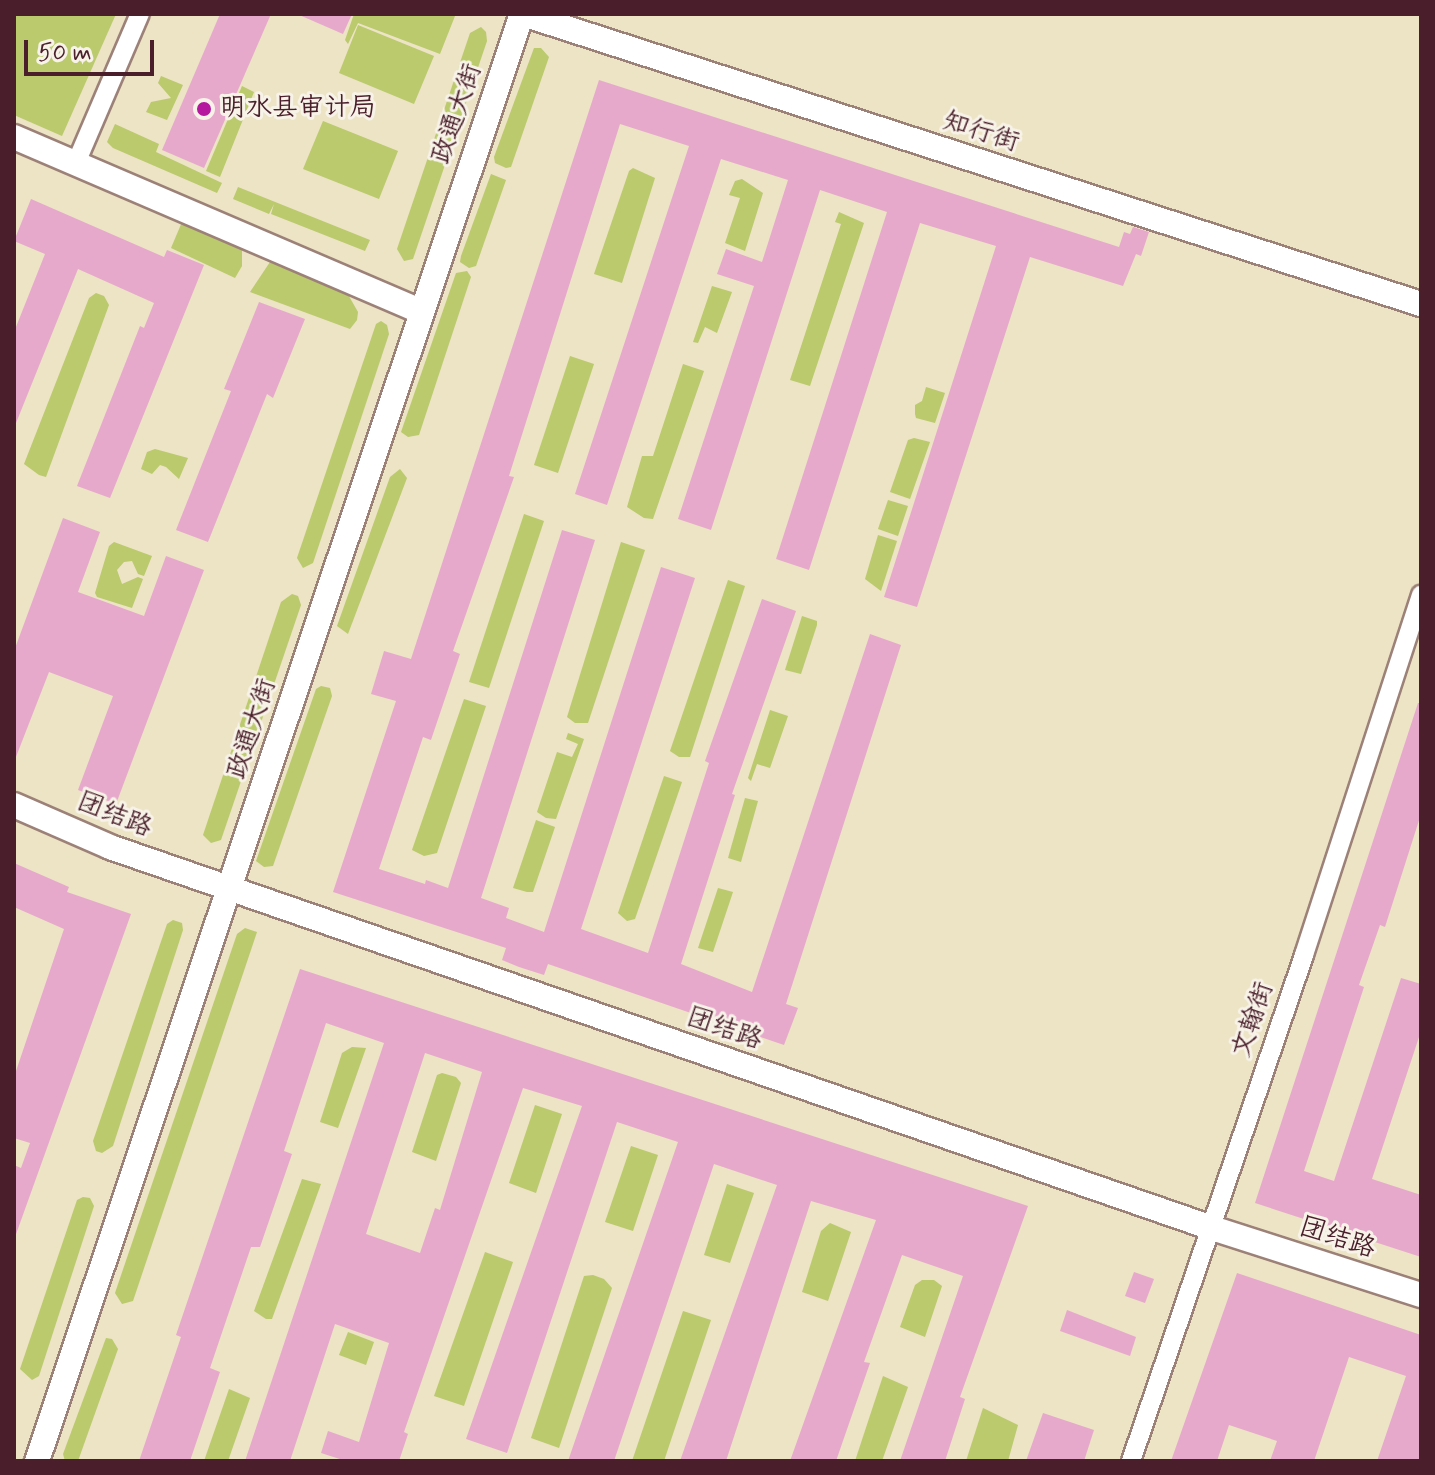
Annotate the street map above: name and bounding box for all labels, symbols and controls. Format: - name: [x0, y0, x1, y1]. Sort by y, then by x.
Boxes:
- scale bar: [28, 24, 158, 74]
- text: 50 m: [38, 38, 92, 69]
- street label: 政通大街: [426, 60, 490, 168]
- place label: 明水县审计局: [220, 93, 376, 125]
- marker: 明水县审计局: [195, 100, 213, 118]
- street label: 知行街: [939, 106, 1023, 160]
- street label: 政通大街: [222, 675, 284, 783]
- street label: 团结路: [72, 787, 156, 845]
- street label: 文翰街: [1227, 978, 1281, 1062]
- street label: 团结路: [682, 1003, 766, 1057]
- street label: 团结路: [1295, 1212, 1379, 1266]

